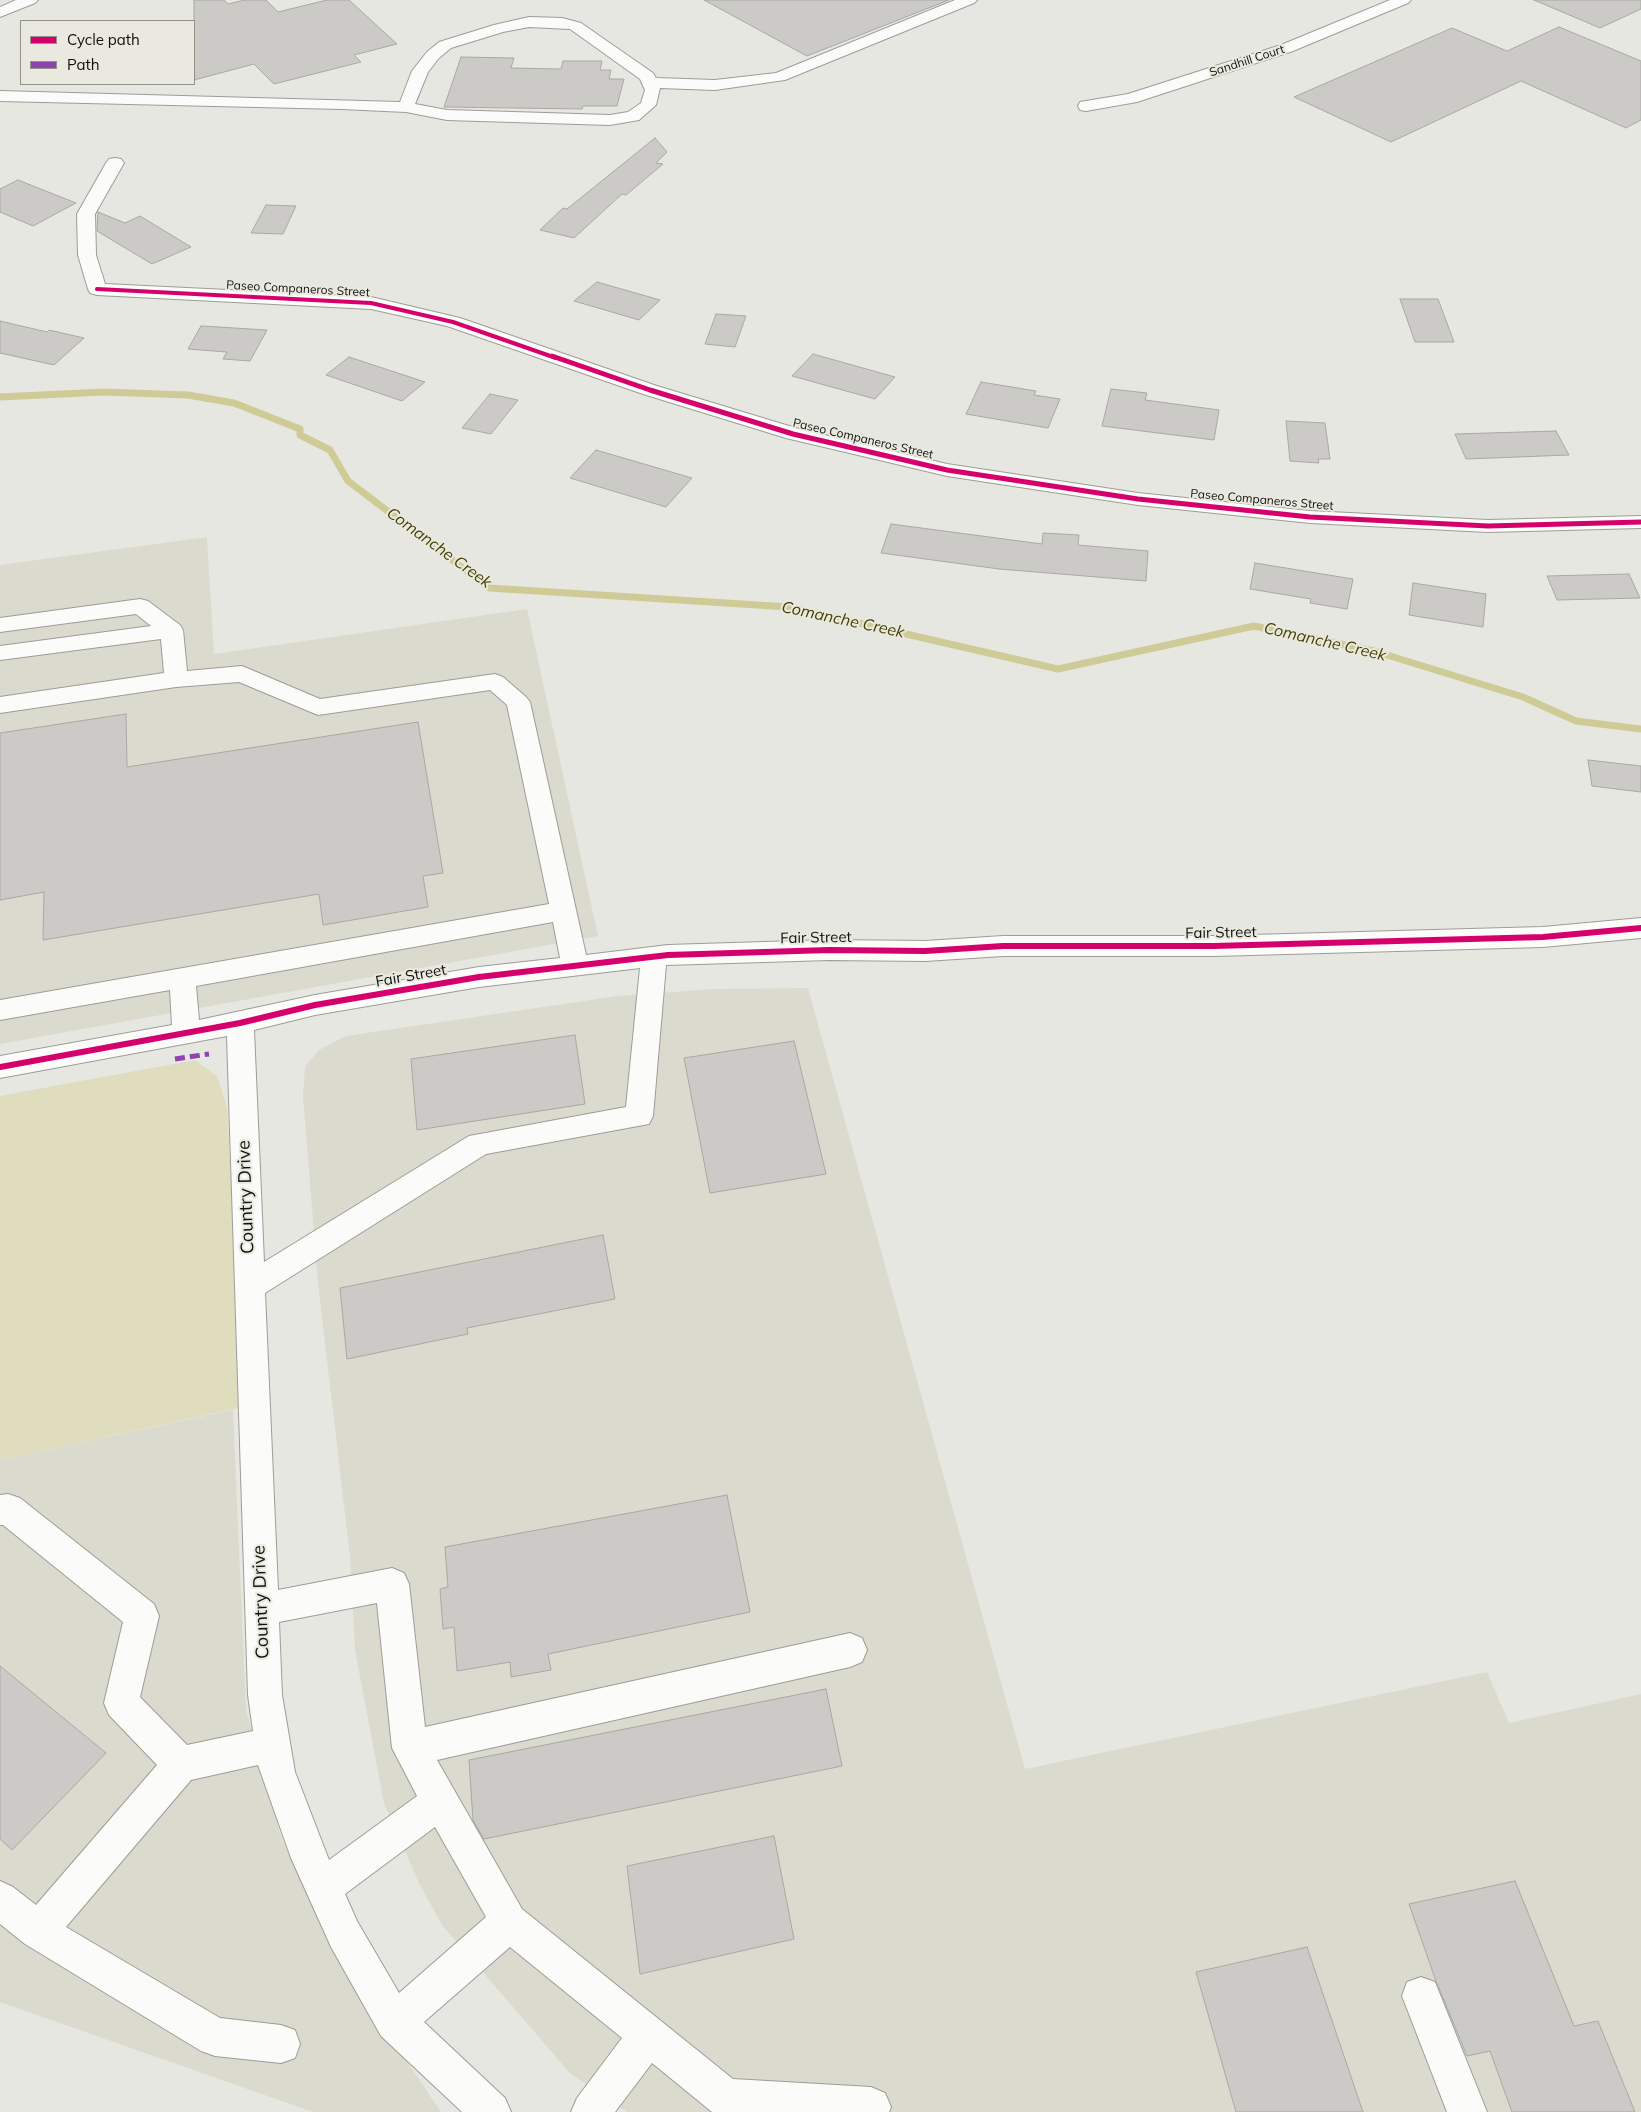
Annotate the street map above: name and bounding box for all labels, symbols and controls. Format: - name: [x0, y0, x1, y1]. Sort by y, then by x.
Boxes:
- legend: [20, 20, 195, 85]
- text: Cycle path: [67, 30, 140, 49]
- street label: Sandhill Court: [1208, 42, 1286, 80]
- text: Path: [67, 55, 99, 74]
- street label: Paseo Companeros Street: [226, 278, 370, 300]
- street label: Paseo Companeros Street: [791, 416, 935, 462]
- street label: Paseo Companeros Street: [1190, 487, 1334, 513]
- water label: Comanche Creek: [383, 503, 495, 593]
- water label: Comanche Creek: [780, 598, 906, 642]
- water label: Comanche Creek: [1262, 619, 1388, 665]
- street label: Fair Street: [1185, 923, 1257, 943]
- street label: Fair Street: [780, 928, 852, 948]
- street label: Fair Street: [374, 961, 448, 991]
- street label: Country Drive: [233, 1140, 259, 1254]
- street label: Country Drive: [248, 1545, 274, 1659]

